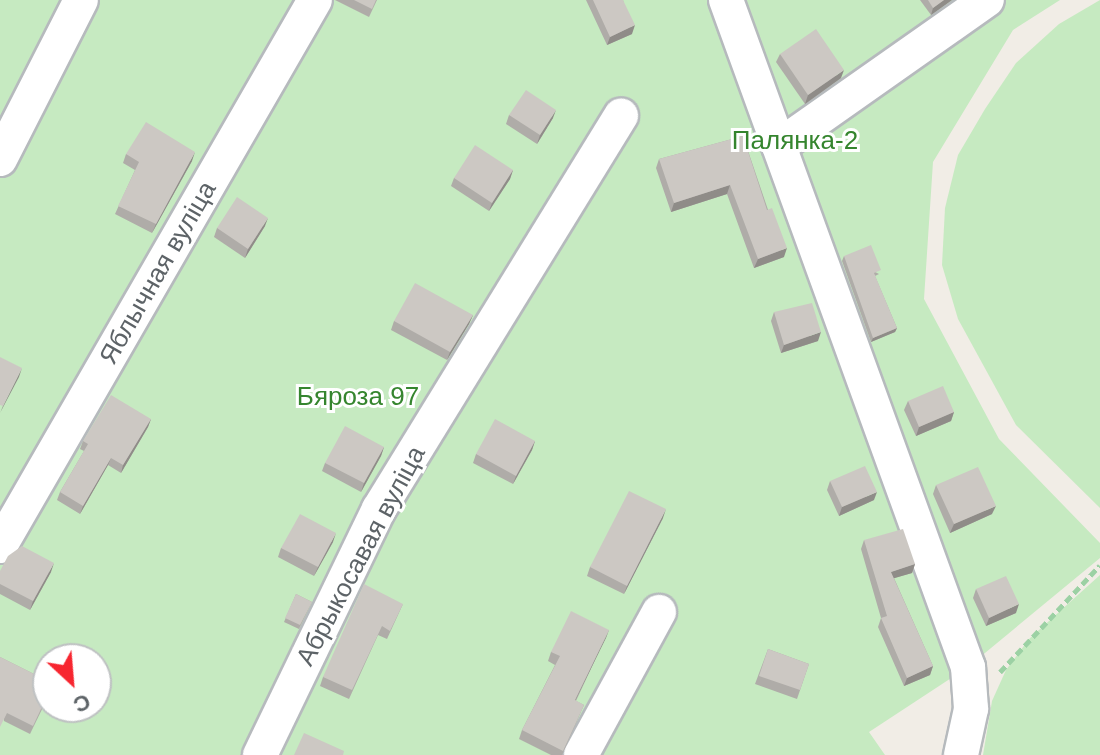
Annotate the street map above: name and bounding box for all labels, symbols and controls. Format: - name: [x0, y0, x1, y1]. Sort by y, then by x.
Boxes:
- park label: Палянка-2: [732, 125, 858, 157]
- street label: Яблычная вуліца: [93, 176, 223, 370]
- park label: Бяроза 97: [297, 381, 419, 413]
- street label: Абрыкосавая вуліца: [290, 441, 432, 671]
- north arrow: [32, 643, 112, 723]
- text: С: [69, 689, 94, 718]

